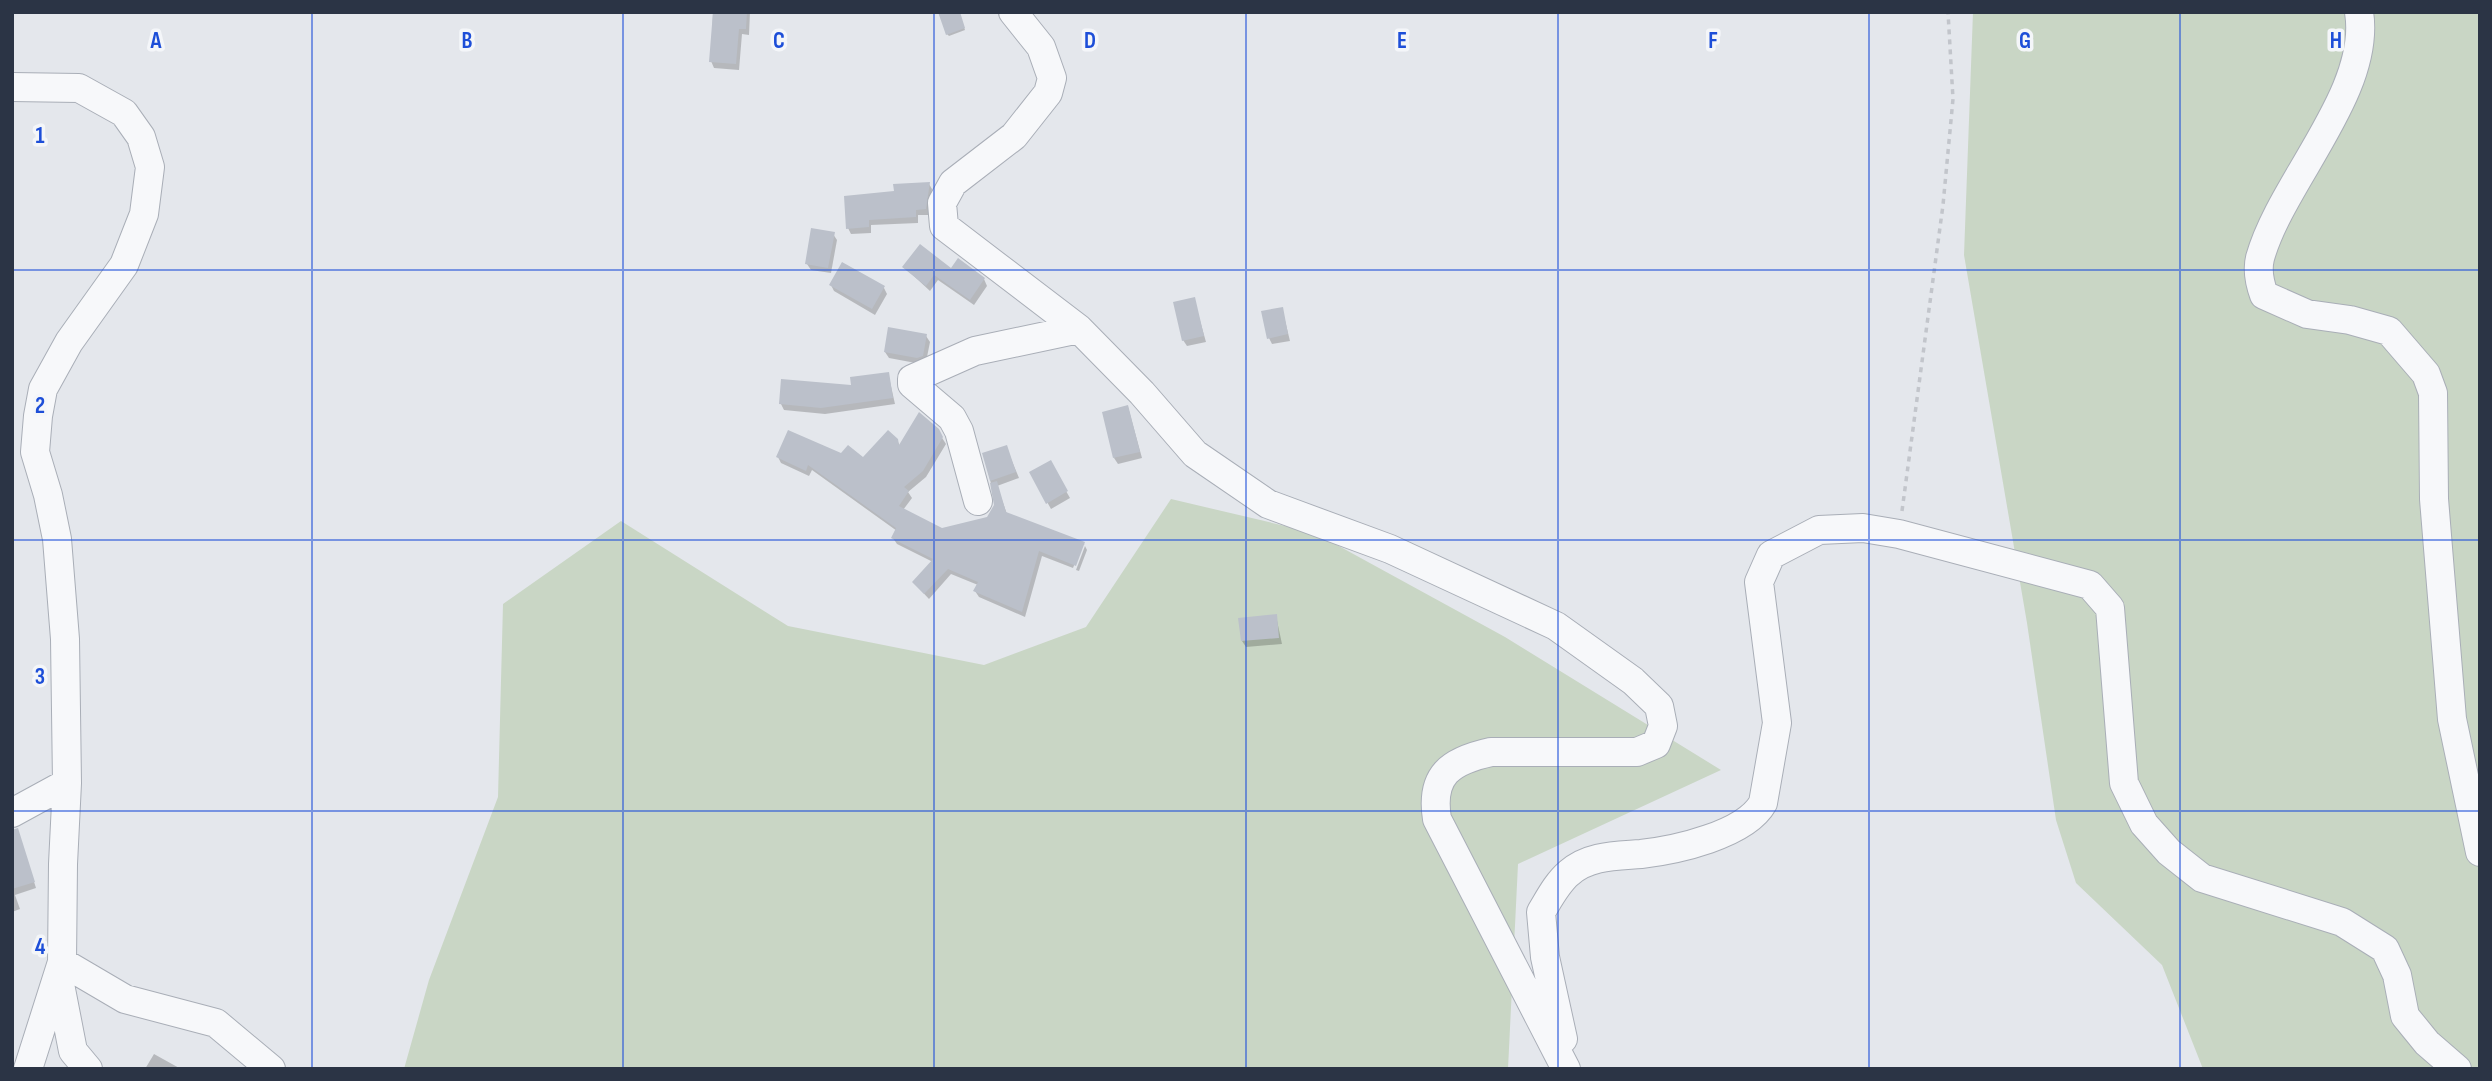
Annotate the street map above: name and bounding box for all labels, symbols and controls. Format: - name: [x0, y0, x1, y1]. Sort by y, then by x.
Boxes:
- text: A: [150, 27, 163, 55]
- text: B: [462, 27, 473, 55]
- text: C: [773, 27, 785, 55]
- text: D: [1084, 27, 1096, 55]
- text: E: [1397, 27, 1407, 55]
- text: F: [1708, 27, 1718, 55]
- text: G: [2019, 27, 2031, 55]
- text: H: [2330, 27, 2342, 55]
- text: 1: [35, 122, 45, 150]
- text: 2: [35, 392, 45, 420]
- text: 3: [35, 663, 45, 691]
- text: 4: [35, 933, 46, 961]

